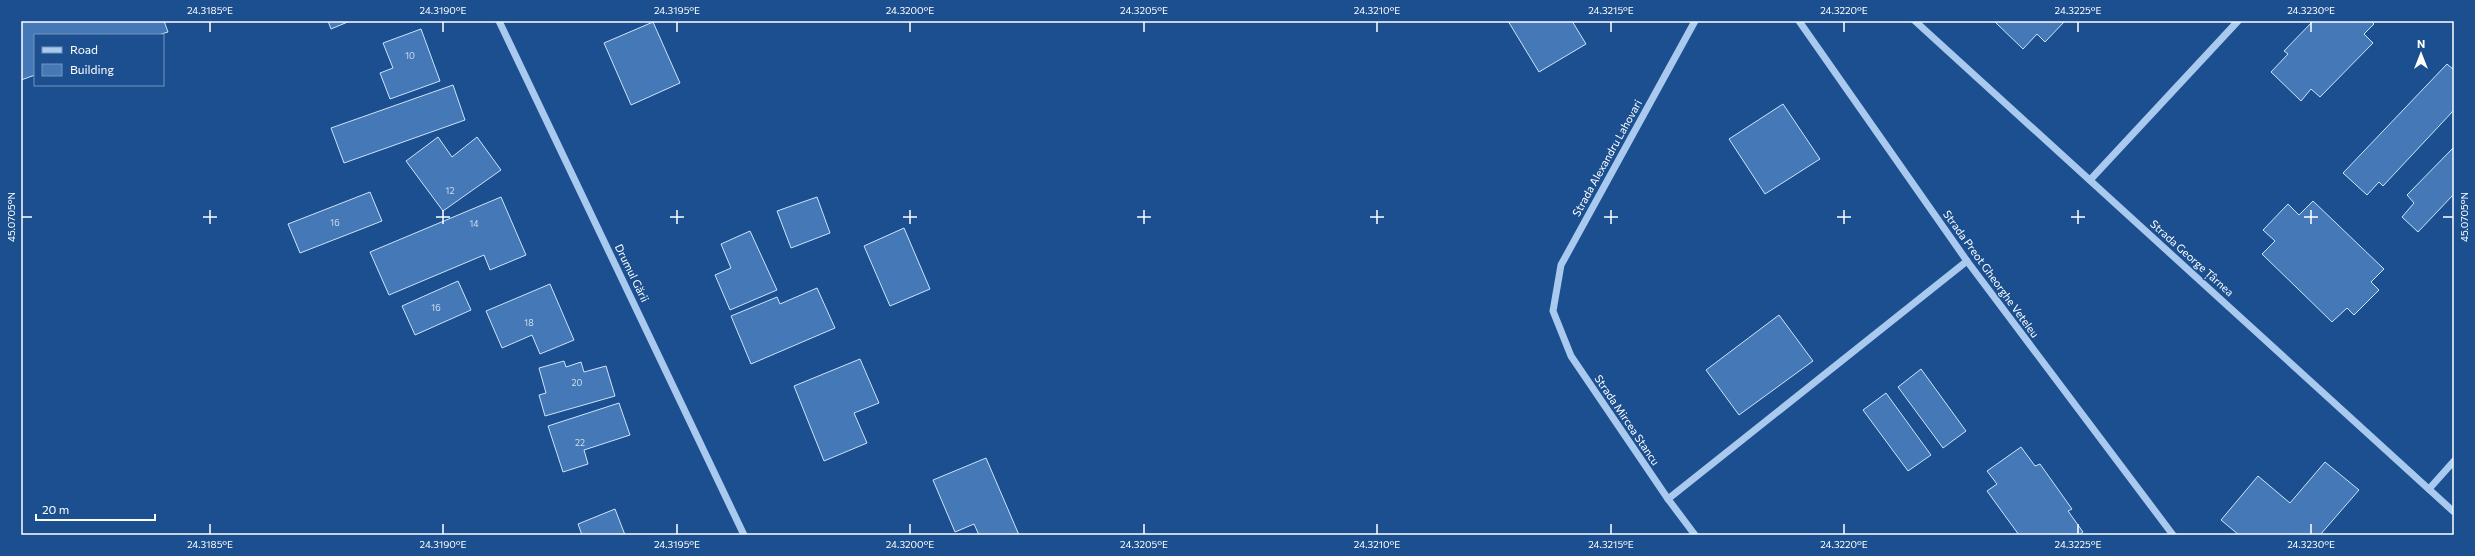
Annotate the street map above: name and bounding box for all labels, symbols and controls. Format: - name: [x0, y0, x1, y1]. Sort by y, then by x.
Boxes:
- text: 24.3185°E: [187, 4, 233, 16]
- text: 24.3190°E: [420, 4, 466, 16]
- text: 24.3195°E: [654, 4, 700, 16]
- text: 24.3200°E: [886, 4, 934, 16]
- text: 24.3205°E: [1120, 4, 1168, 16]
- text: 24.3210°E: [1354, 4, 1400, 16]
- text: 24.3215°E: [1588, 4, 1634, 16]
- text: 24.3220°E: [1820, 4, 1868, 16]
- text: 24.3225°E: [2055, 4, 2101, 16]
- text: 24.3230°E: [2287, 4, 2335, 16]
- legend: [34, 34, 164, 86]
- north arrow: [2401, 34, 2441, 74]
- text: N: [2417, 37, 2425, 50]
- text: Road: [70, 42, 98, 56]
- house number: 10: [405, 50, 415, 61]
- text: Building: [70, 62, 114, 76]
- street label: Strada Alexandru Lahovari: [1569, 97, 1644, 218]
- house number: 12: [446, 185, 454, 196]
- text: 45.0705°N: [5, 192, 17, 242]
- text: 45.0705°N: [2458, 192, 2470, 242]
- street label: Strada Preot Gheorghe Veteleu: [1941, 208, 2042, 340]
- house number: 16: [330, 217, 340, 228]
- street label: Strada George Țârnea: [2147, 217, 2237, 300]
- house number: 14: [469, 218, 479, 229]
- street label: Drumul Gării: [613, 242, 652, 304]
- house number: 16: [431, 302, 441, 313]
- house number: 18: [524, 317, 534, 328]
- street label: Strada Mircea Stancu: [1592, 372, 1663, 467]
- house number: 20: [572, 377, 583, 388]
- house number: 22: [575, 437, 585, 448]
- scale bar: [36, 496, 155, 522]
- text: 20 m: [42, 502, 69, 516]
- text: 24.3185°E: [187, 538, 233, 550]
- text: 24.3190°E: [420, 538, 466, 550]
- text: 24.3195°E: [654, 538, 700, 550]
- text: 24.3200°E: [886, 538, 934, 550]
- text: 24.3205°E: [1120, 538, 1168, 550]
- text: 24.3210°E: [1354, 538, 1400, 550]
- text: 24.3215°E: [1588, 538, 1634, 550]
- text: 24.3220°E: [1820, 538, 1868, 550]
- text: 24.3225°E: [2055, 538, 2101, 550]
- text: 24.3230°E: [2287, 538, 2335, 550]

